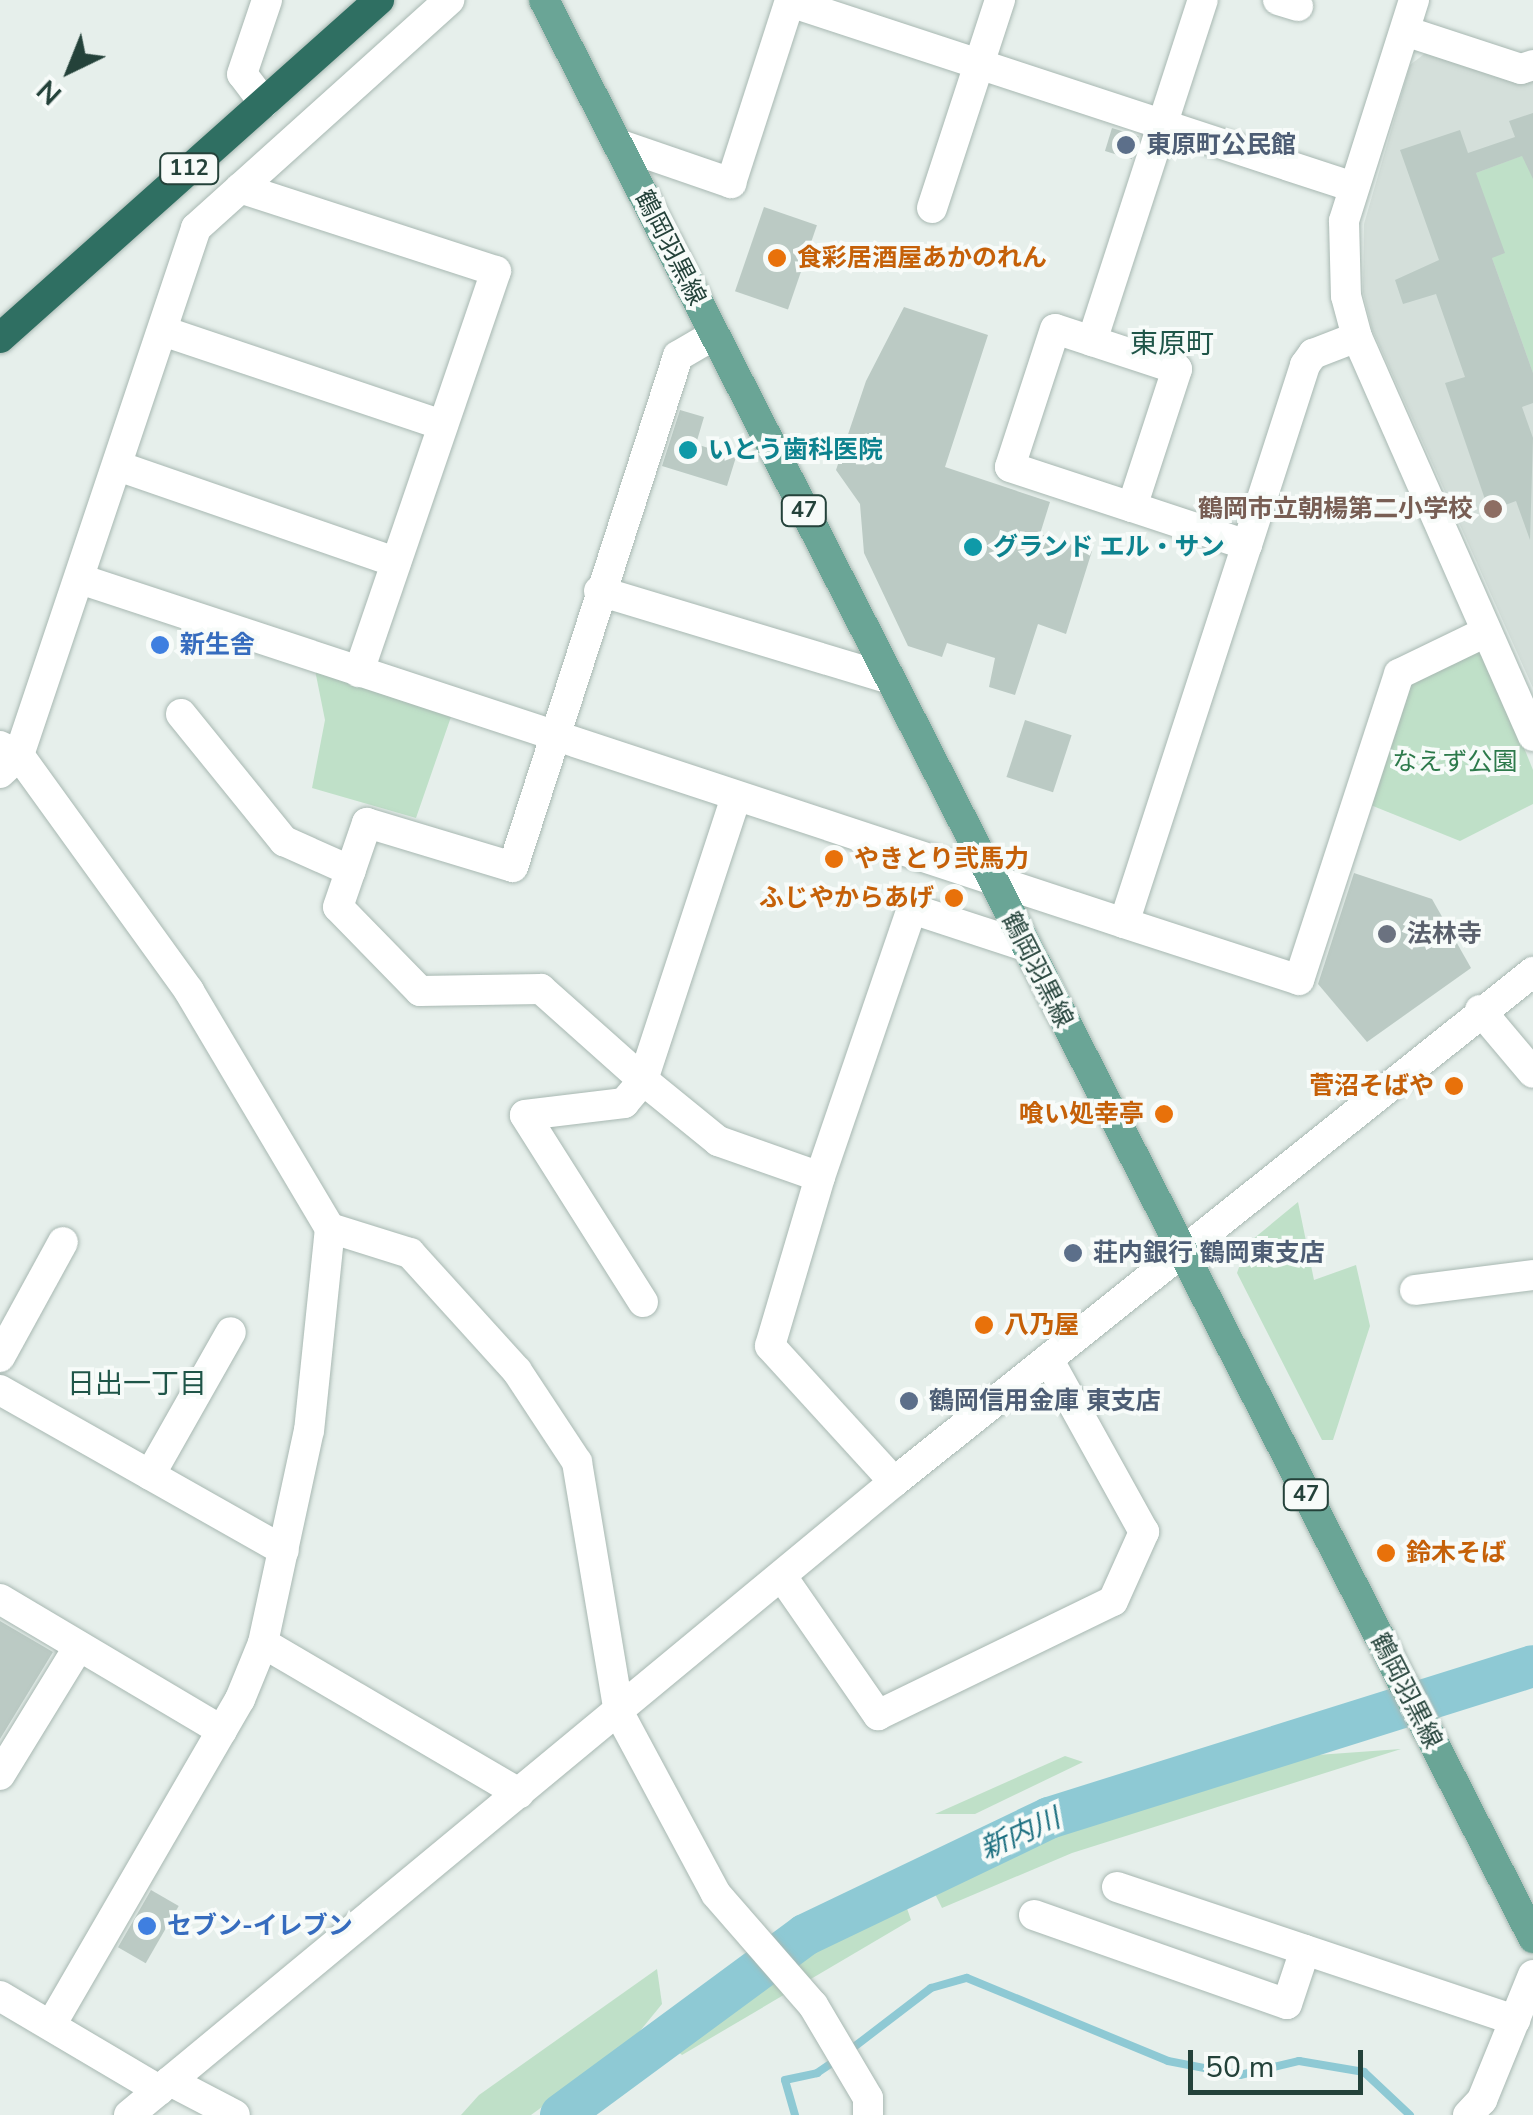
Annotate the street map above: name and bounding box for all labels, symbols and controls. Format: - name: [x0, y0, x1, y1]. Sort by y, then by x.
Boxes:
- north arrow: [20, 20, 120, 120]
- text: N: [29, 71, 70, 113]
- place label: 東原町公民館: [1146, 130, 1296, 160]
- marker: 東原町公民館: [1115, 134, 1137, 156]
- road number: 112: [159, 152, 219, 186]
- street label: 鶴岡羽黒線: [628, 186, 712, 310]
- place label: 食彩居酒屋あかのれん: [797, 243, 1047, 273]
- marker: 食彩居酒屋あかのれん: [766, 247, 788, 269]
- district label: 東原町: [1130, 327, 1214, 361]
- place label: いとう歯科医院: [708, 435, 883, 465]
- marker: いとう歯科医院: [677, 439, 699, 461]
- road number: 47: [779, 494, 829, 528]
- place label: 鶴岡市立朝楊第二小学校: [1198, 494, 1473, 524]
- marker: 鶴岡市立朝楊第二小学校: [1482, 498, 1504, 520]
- place label: グランド エル・サン: [993, 532, 1225, 562]
- marker: グランド エル・サン: [962, 536, 984, 558]
- place label: 新生舎: [180, 630, 255, 660]
- marker: 新生舎: [149, 634, 171, 656]
- park label: なえず公園: [1393, 747, 1517, 777]
- place label: やきとり弐馬力: [854, 844, 1029, 874]
- marker: やきとり弐馬力: [823, 848, 845, 870]
- place label: ふじやからあげ: [759, 883, 934, 913]
- marker: ふじやからあげ: [943, 887, 965, 909]
- street label: 鶴岡羽黒線: [995, 908, 1079, 1032]
- place label: 法林寺: [1407, 919, 1482, 949]
- marker: 法林寺: [1376, 923, 1398, 945]
- place label: 菅沼そばや: [1309, 1071, 1434, 1101]
- marker: 菅沼そばや: [1443, 1075, 1465, 1097]
- place label: 喰い処幸亭: [1019, 1099, 1144, 1129]
- marker: 喰い処幸亭: [1153, 1103, 1175, 1125]
- place label: 荘内銀行 鶴岡東支店: [1093, 1238, 1325, 1268]
- marker: 荘内銀行 鶴岡東支店: [1062, 1242, 1084, 1264]
- place label: 八乃屋: [1004, 1310, 1079, 1340]
- marker: 八乃屋: [973, 1314, 995, 1336]
- district label: 日出一丁目: [67, 1367, 207, 1401]
- place label: 鶴岡信用金庫 東支店: [929, 1386, 1161, 1416]
- marker: 鶴岡信用金庫 東支店: [898, 1390, 920, 1412]
- road number: 47: [1281, 1478, 1331, 1512]
- place label: 鈴木そば: [1406, 1538, 1506, 1568]
- marker: 鈴木そば: [1375, 1542, 1397, 1564]
- street label: 鶴岡羽黒線: [1364, 1629, 1448, 1753]
- water label: 新内川: [975, 1802, 1065, 1866]
- place label: セブン-イレブン: [167, 1911, 353, 1941]
- marker: セブン-イレブン: [136, 1915, 158, 1937]
- scale bar: [1193, 2030, 1368, 2092]
- text: 50 m: [1205, 2047, 1274, 2088]

